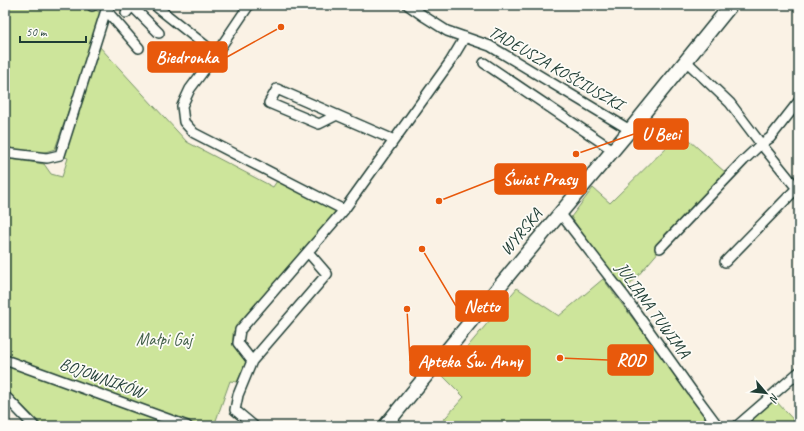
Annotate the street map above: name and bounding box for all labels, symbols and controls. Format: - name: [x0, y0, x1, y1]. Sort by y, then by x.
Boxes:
- scale bar: [20, 18, 86, 44]
- street label: TADEUSZA KOŚCIUSZKI: [485, 20, 630, 117]
- text: 50 m: [26, 24, 48, 40]
- callout: Biedronka: [148, 42, 227, 72]
- text: Biedronka: [156, 46, 220, 68]
- callout: U Beci: [634, 119, 688, 149]
- text: U Beci: [642, 123, 683, 145]
- callout: Świat Prasy: [495, 164, 586, 194]
- text: Świat Prasy: [503, 168, 579, 190]
- street label: WYRSKA: [496, 203, 547, 260]
- street label: JULIANA TUWIMA: [611, 257, 696, 363]
- callout: Netto: [456, 291, 508, 321]
- text: Netto: [464, 295, 501, 317]
- park label: Małpi Gaj: [136, 329, 194, 350]
- callout: ROD: [608, 345, 653, 375]
- callout: Apteka Św. Anny: [410, 346, 530, 376]
- text: ROD: [616, 349, 647, 371]
- text: Apteka Św. Anny: [418, 350, 524, 372]
- street label: BOJOWNIKÓW: [57, 352, 150, 404]
- north arrow: [746, 373, 786, 413]
- text: N: [766, 391, 783, 406]

